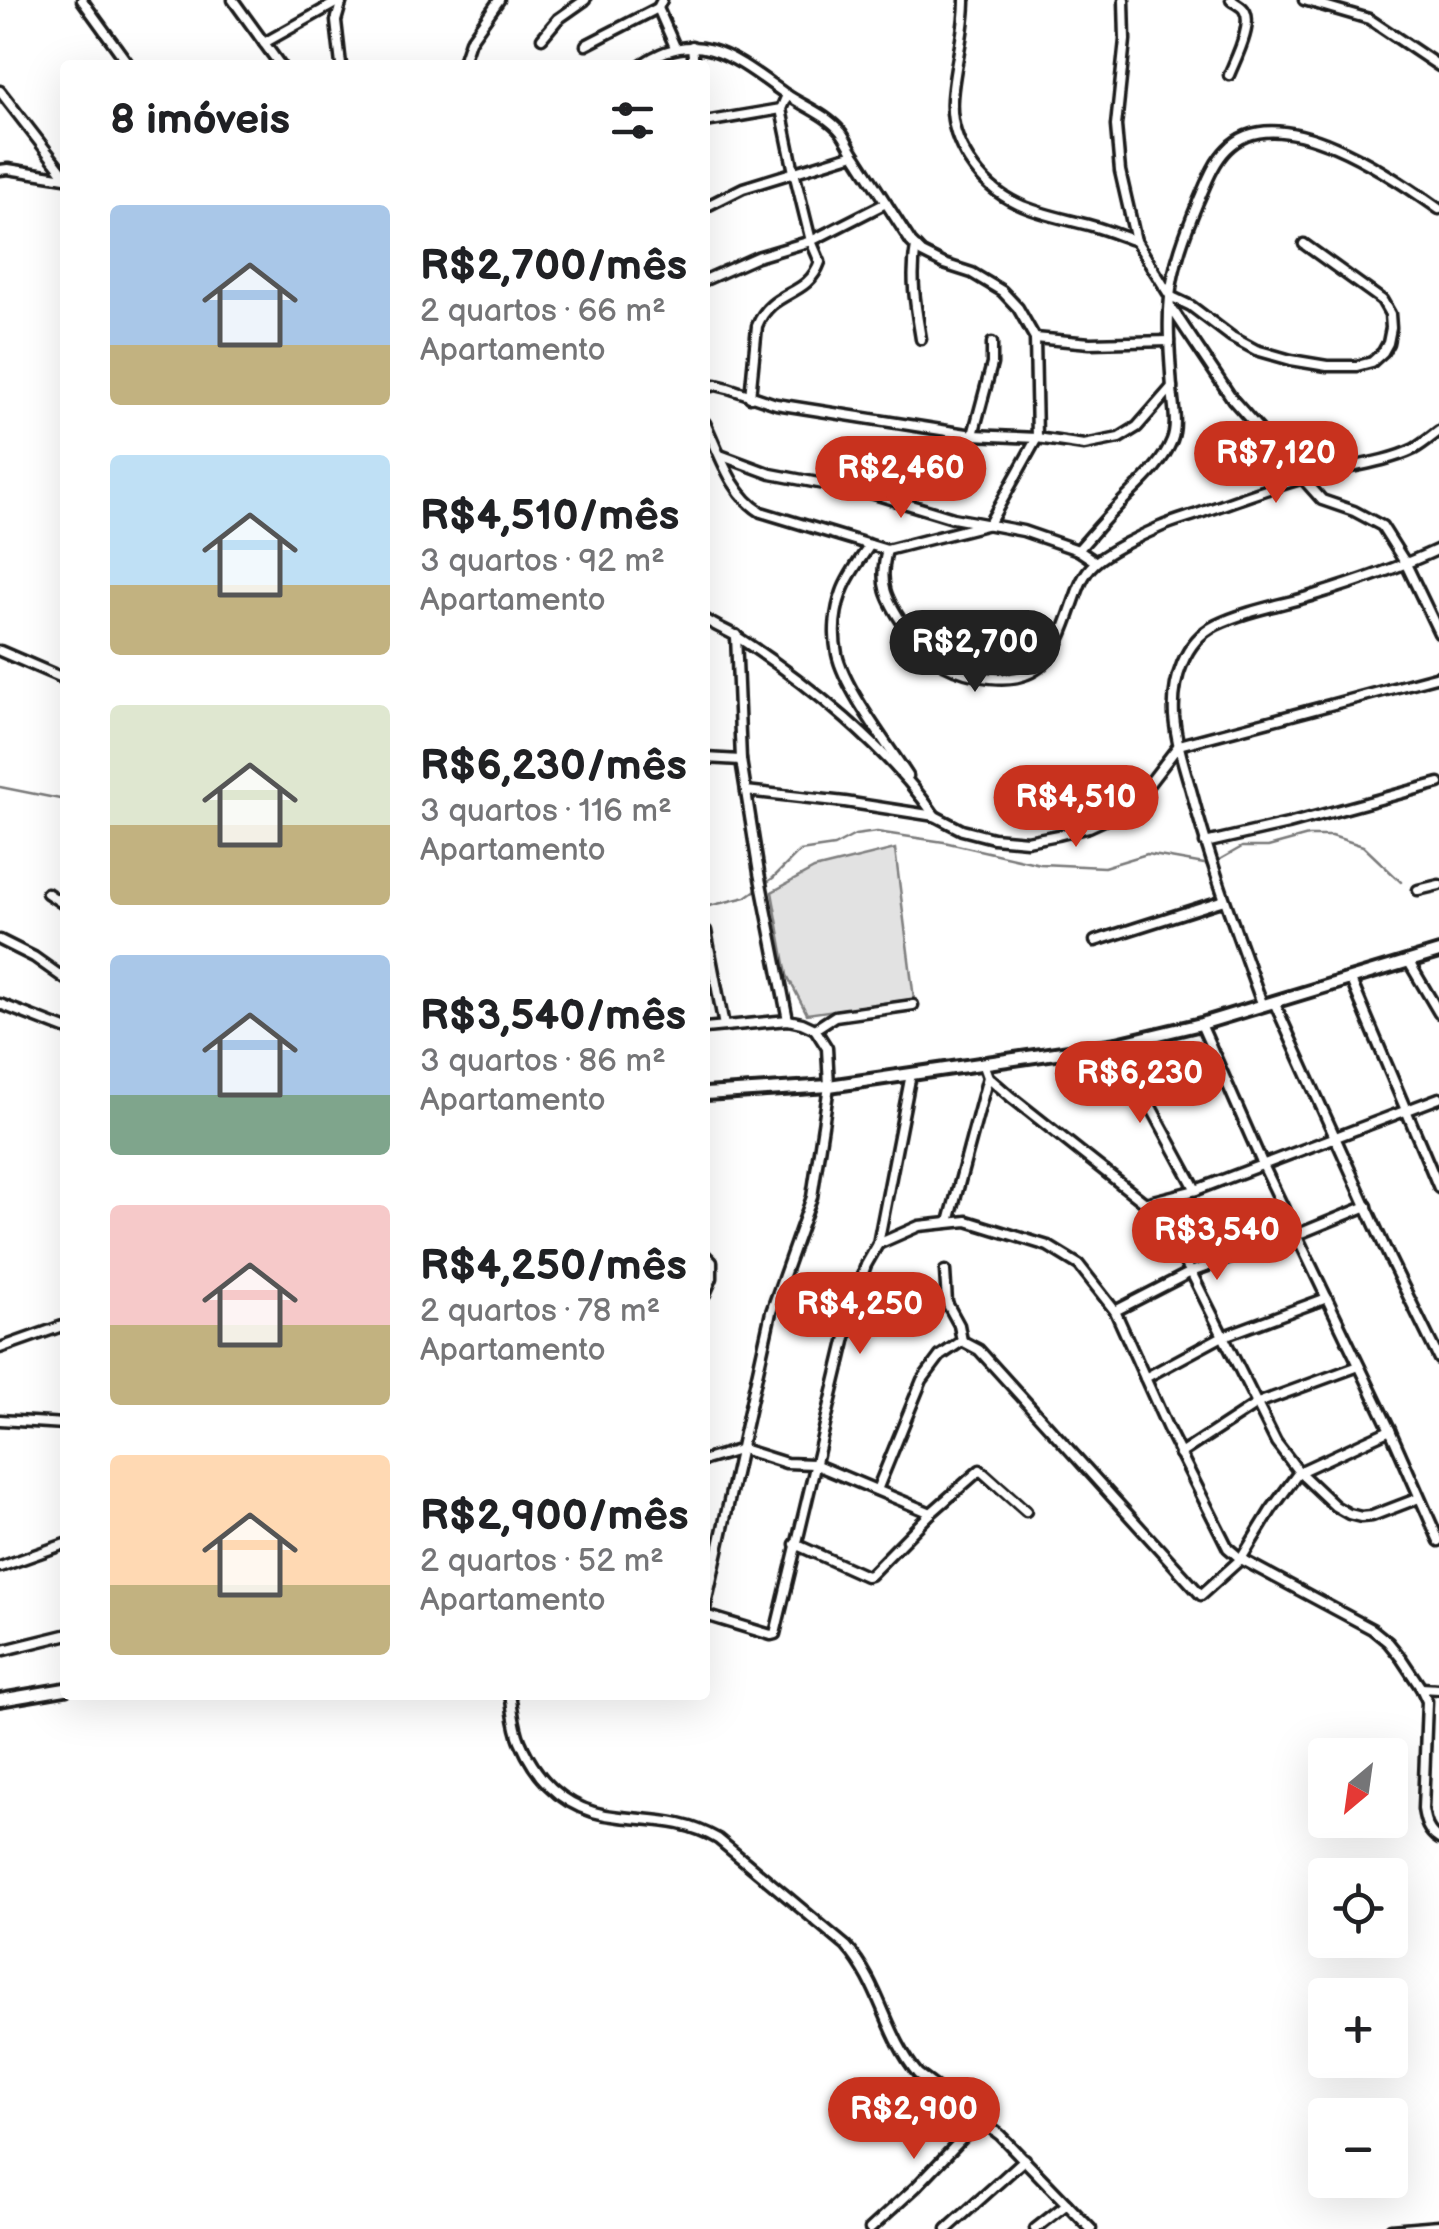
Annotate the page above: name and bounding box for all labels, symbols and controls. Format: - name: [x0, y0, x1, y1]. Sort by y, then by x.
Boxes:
- icon: filters: [605, 93, 660, 148]
- text: 8 imóveis: [110, 95, 290, 146]
- text: R$2,700/mês: [420, 241, 687, 292]
- icon: home: [190, 245, 310, 365]
- text: 2 quartos · 66 m²: [420, 292, 666, 331]
- text: Apartamento: [420, 331, 606, 370]
- pin: R$7,120: [1184, 421, 1368, 506]
- text: R$7,120: [1216, 434, 1336, 473]
- pin: R$2,460: [809, 436, 993, 521]
- text: R$2,460: [837, 449, 965, 488]
- text: R$4,510/mês: [420, 491, 679, 542]
- icon: home: [190, 495, 310, 615]
- text: 3 quartos · 92 m²: [420, 542, 665, 581]
- text: Apartamento: [420, 581, 606, 620]
- pin: R$2,700: [883, 610, 1067, 695]
- text: R$2,700: [912, 623, 1038, 662]
- text: R$6,230/mês: [420, 741, 687, 792]
- icon: home: [190, 745, 310, 865]
- pin: R$4,510: [984, 765, 1168, 850]
- text: R$4,510: [1016, 778, 1136, 817]
- text: 3 quartos · 116 m²: [420, 792, 672, 831]
- text: Apartamento: [420, 831, 606, 870]
- text: R$3,540/mês: [420, 991, 686, 1042]
- icon: home: [190, 995, 310, 1115]
- pin: R$6,230: [1048, 1041, 1232, 1126]
- text: 3 quartos · 86 m²: [420, 1042, 666, 1081]
- text: R$6,230: [1077, 1054, 1203, 1093]
- text: Apartamento: [420, 1081, 606, 1120]
- pin: R$3,540: [1125, 1198, 1309, 1283]
- text: R$3,540: [1154, 1211, 1280, 1250]
- text: R$4,250/mês: [420, 1241, 687, 1292]
- icon: home: [190, 1245, 310, 1365]
- pin: R$4,250: [768, 1272, 952, 1357]
- text: R$4,250: [797, 1285, 923, 1324]
- text: 2 quartos · 78 m²: [420, 1292, 660, 1331]
- text: Apartamento: [420, 1331, 606, 1370]
- text: R$2,900/mês: [420, 1491, 689, 1542]
- icon: home: [190, 1495, 310, 1615]
- text: 2 quartos · 52 m²: [420, 1542, 664, 1581]
- text: Apartamento: [420, 1581, 606, 1620]
- north arrow: [1308, 1738, 1408, 1838]
- map controls: [1308, 1738, 1408, 2198]
- button: locate: [1308, 1858, 1408, 1958]
- button: +: [1308, 1978, 1408, 2078]
- pin: R$2,900: [822, 2077, 1006, 2162]
- text: R$2,900: [850, 2090, 978, 2129]
- button: −: [1308, 2098, 1408, 2198]

